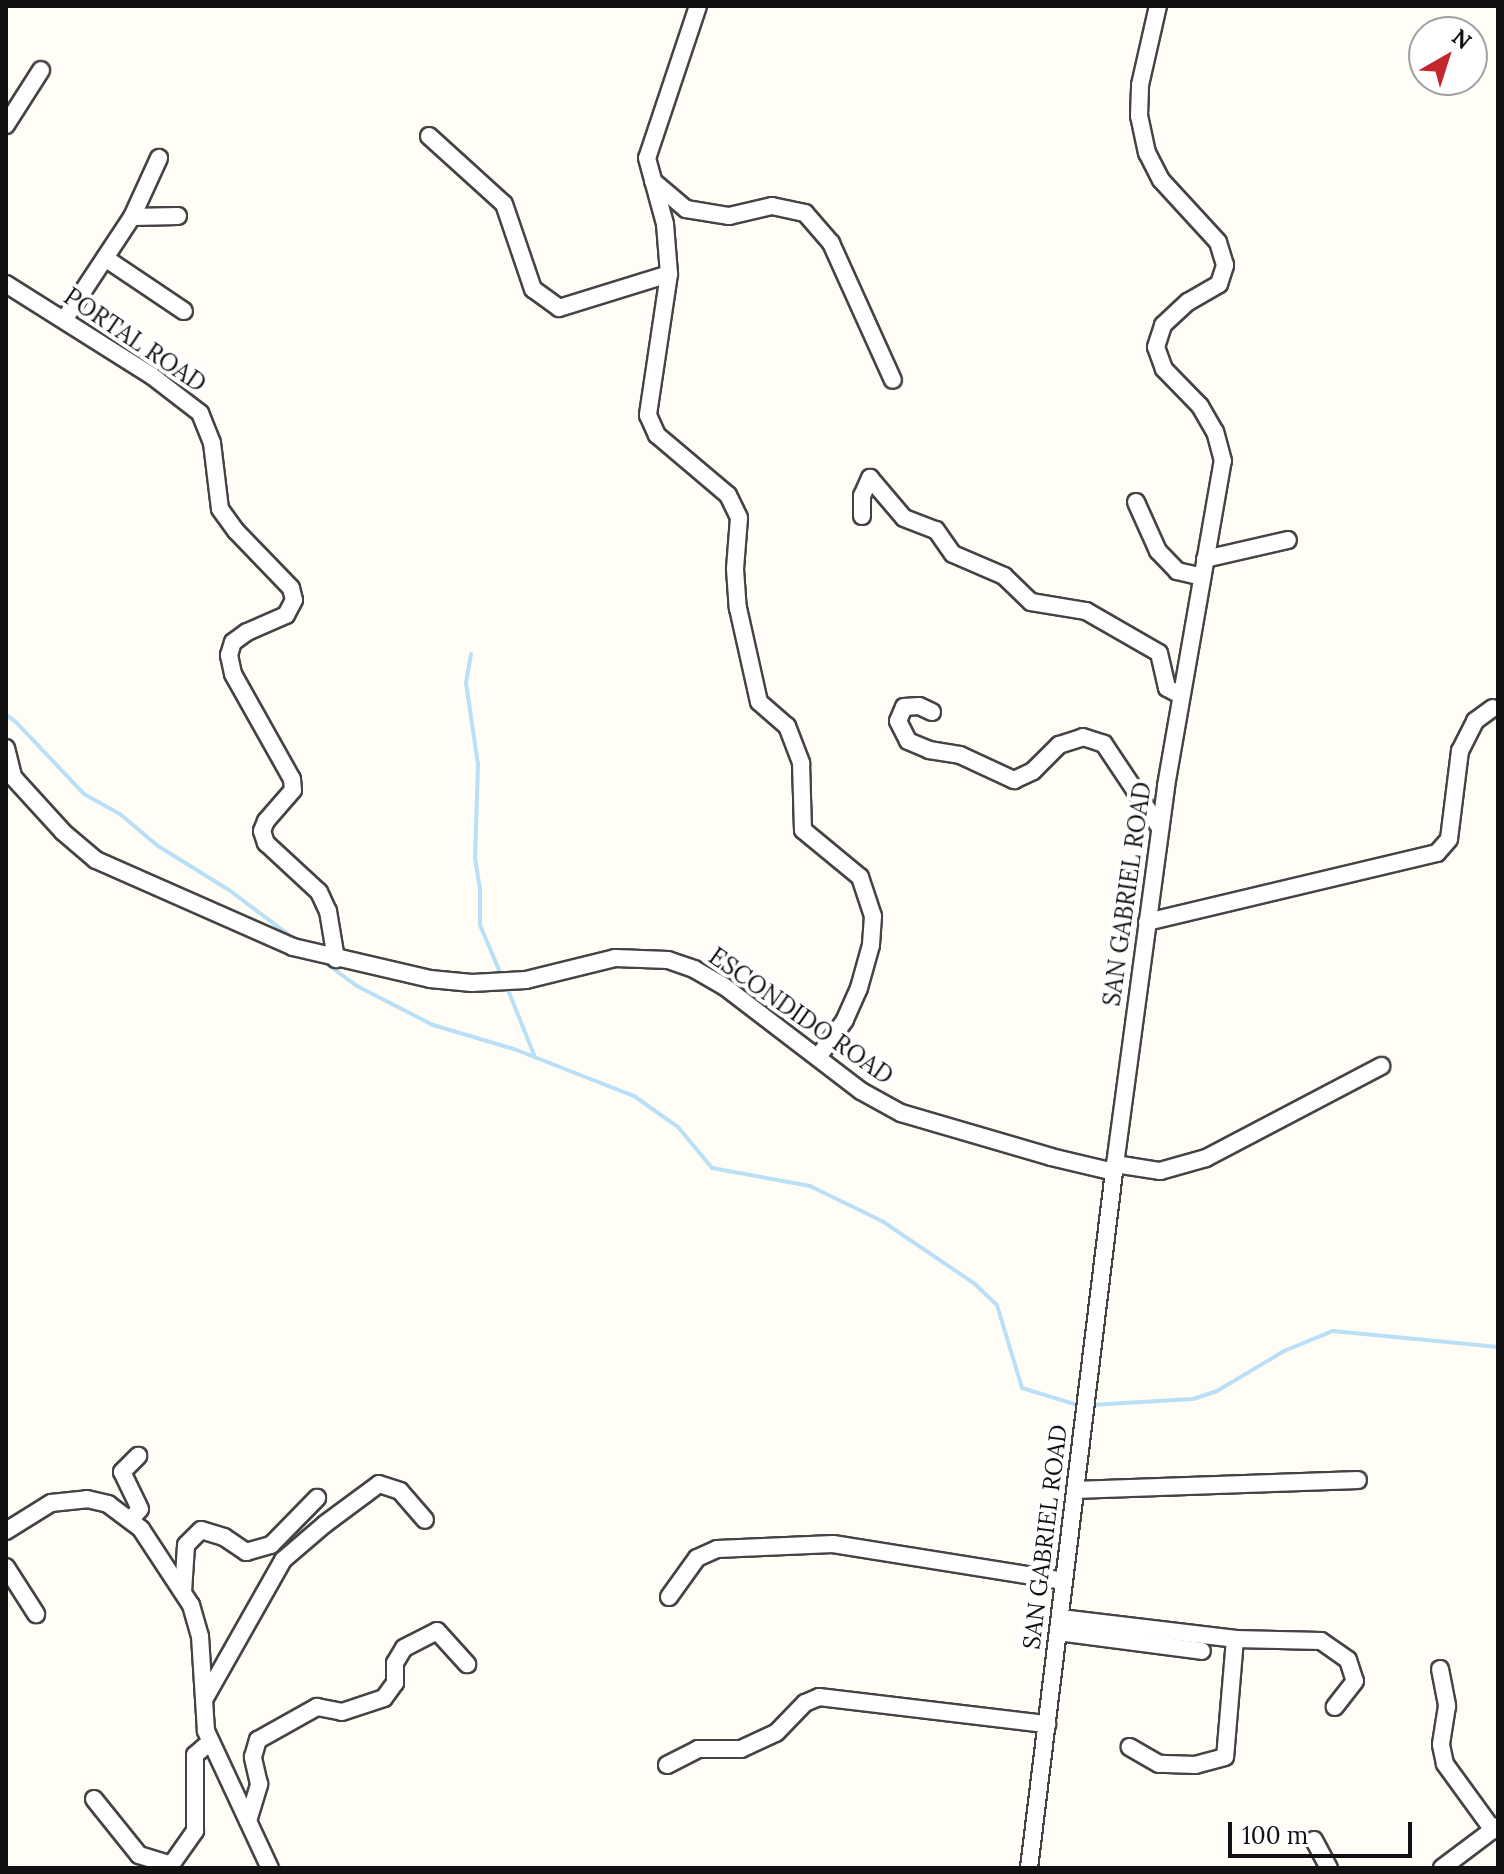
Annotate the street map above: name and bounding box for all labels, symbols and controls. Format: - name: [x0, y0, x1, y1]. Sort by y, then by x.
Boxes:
- north arrow: [1408, 16, 1488, 96]
- text: N: [1446, 23, 1477, 55]
- street label: PORTAL ROAD: [58, 282, 212, 398]
- street label: SAN GABRIEL ROAD: [1097, 780, 1157, 1008]
- street label: ESCONDIDO ROAD: [703, 942, 899, 1090]
- street label: SAN GABRIEL ROAD: [1017, 1423, 1073, 1651]
- scale bar: [1232, 1806, 1416, 1856]
- text: 100 m: [1242, 1820, 1308, 1851]

